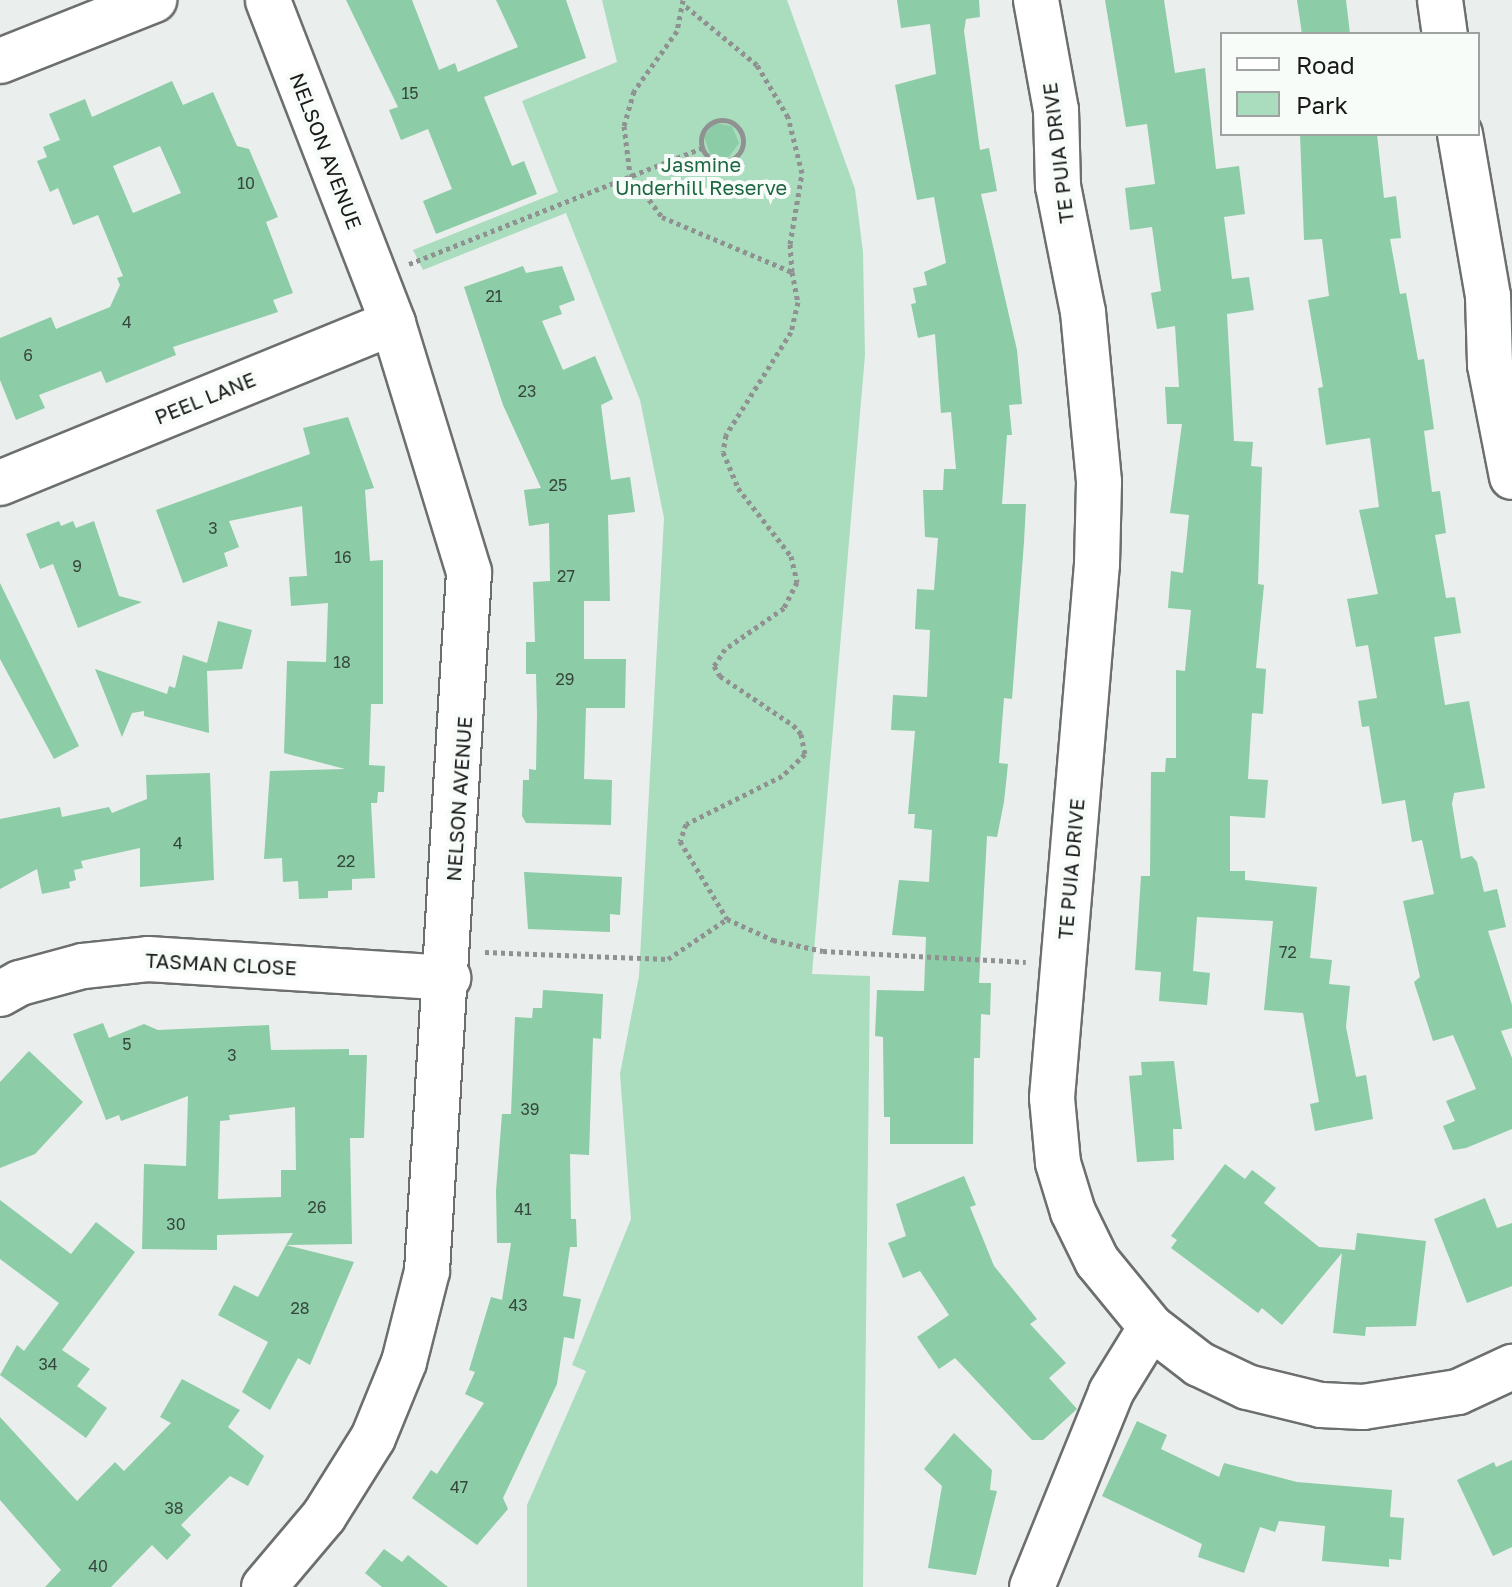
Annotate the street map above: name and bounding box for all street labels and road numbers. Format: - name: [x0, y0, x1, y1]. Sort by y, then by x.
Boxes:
- street label: NELSON AVENUE: [285, 69, 367, 233]
- street label: TE PUIA DRIVE: [1037, 81, 1079, 225]
- street label: PEEL LANE: [151, 367, 259, 429]
- street label: NELSON AVENUE: [441, 716, 477, 882]
- street label: TE PUIA DRIVE: [1053, 797, 1089, 941]
- street label: TASMAN CLOSE: [145, 948, 297, 980]

